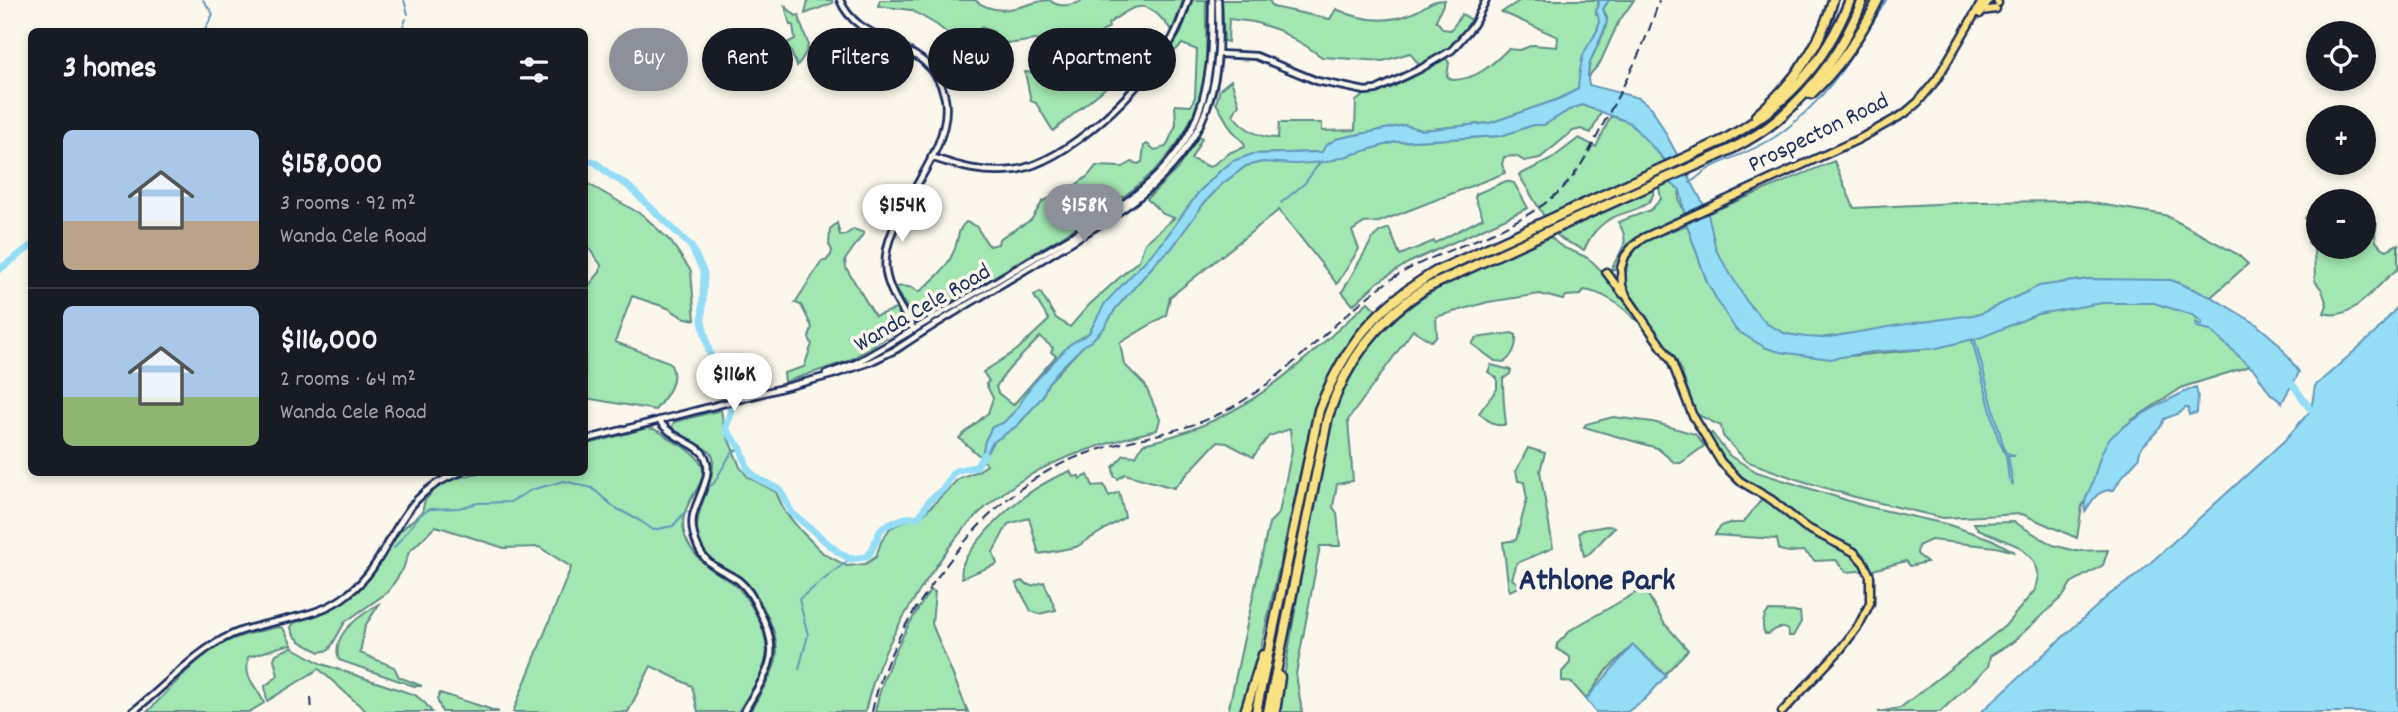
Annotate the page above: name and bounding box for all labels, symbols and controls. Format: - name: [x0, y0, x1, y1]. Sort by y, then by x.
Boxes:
- map controls: [2306, 21, 2376, 259]
- button: locate: [2306, 21, 2376, 91]
- chip: Buy: [609, 28, 688, 91]
- chip: Rent: [702, 28, 793, 91]
- chip: Filters: [807, 28, 914, 91]
- chip: New: [928, 28, 1014, 91]
- chip: Apartment: [1028, 28, 1176, 91]
- text: 3 homes: [63, 49, 157, 92]
- icon: filters: [515, 51, 553, 89]
- street label: Prospecton Road: [1743, 85, 1895, 183]
- button: +: [2306, 105, 2376, 175]
- text: $158,000: [280, 145, 382, 188]
- icon: home: [119, 158, 203, 242]
- pin: $154K: [853, 184, 951, 244]
- pin: $158K: [1035, 184, 1133, 244]
- text: 3 rooms · 92 m²: [280, 188, 416, 221]
- button: −: [2306, 189, 2376, 259]
- text: $154K: [878, 190, 926, 223]
- text: $158K: [1060, 190, 1108, 223]
- text: Wanda Cele Road: [280, 221, 427, 254]
- street label: Wanda Cele Road: [848, 256, 998, 362]
- text: $116,000: [280, 321, 378, 364]
- icon: home: [119, 334, 203, 418]
- pin: $116K: [685, 354, 783, 413]
- text: $116K: [712, 359, 756, 392]
- text: 2 rooms · 64 m²: [280, 364, 416, 397]
- text: Wanda Cele Road: [280, 397, 427, 430]
- district label: Athlone Park: [1519, 560, 1675, 606]

